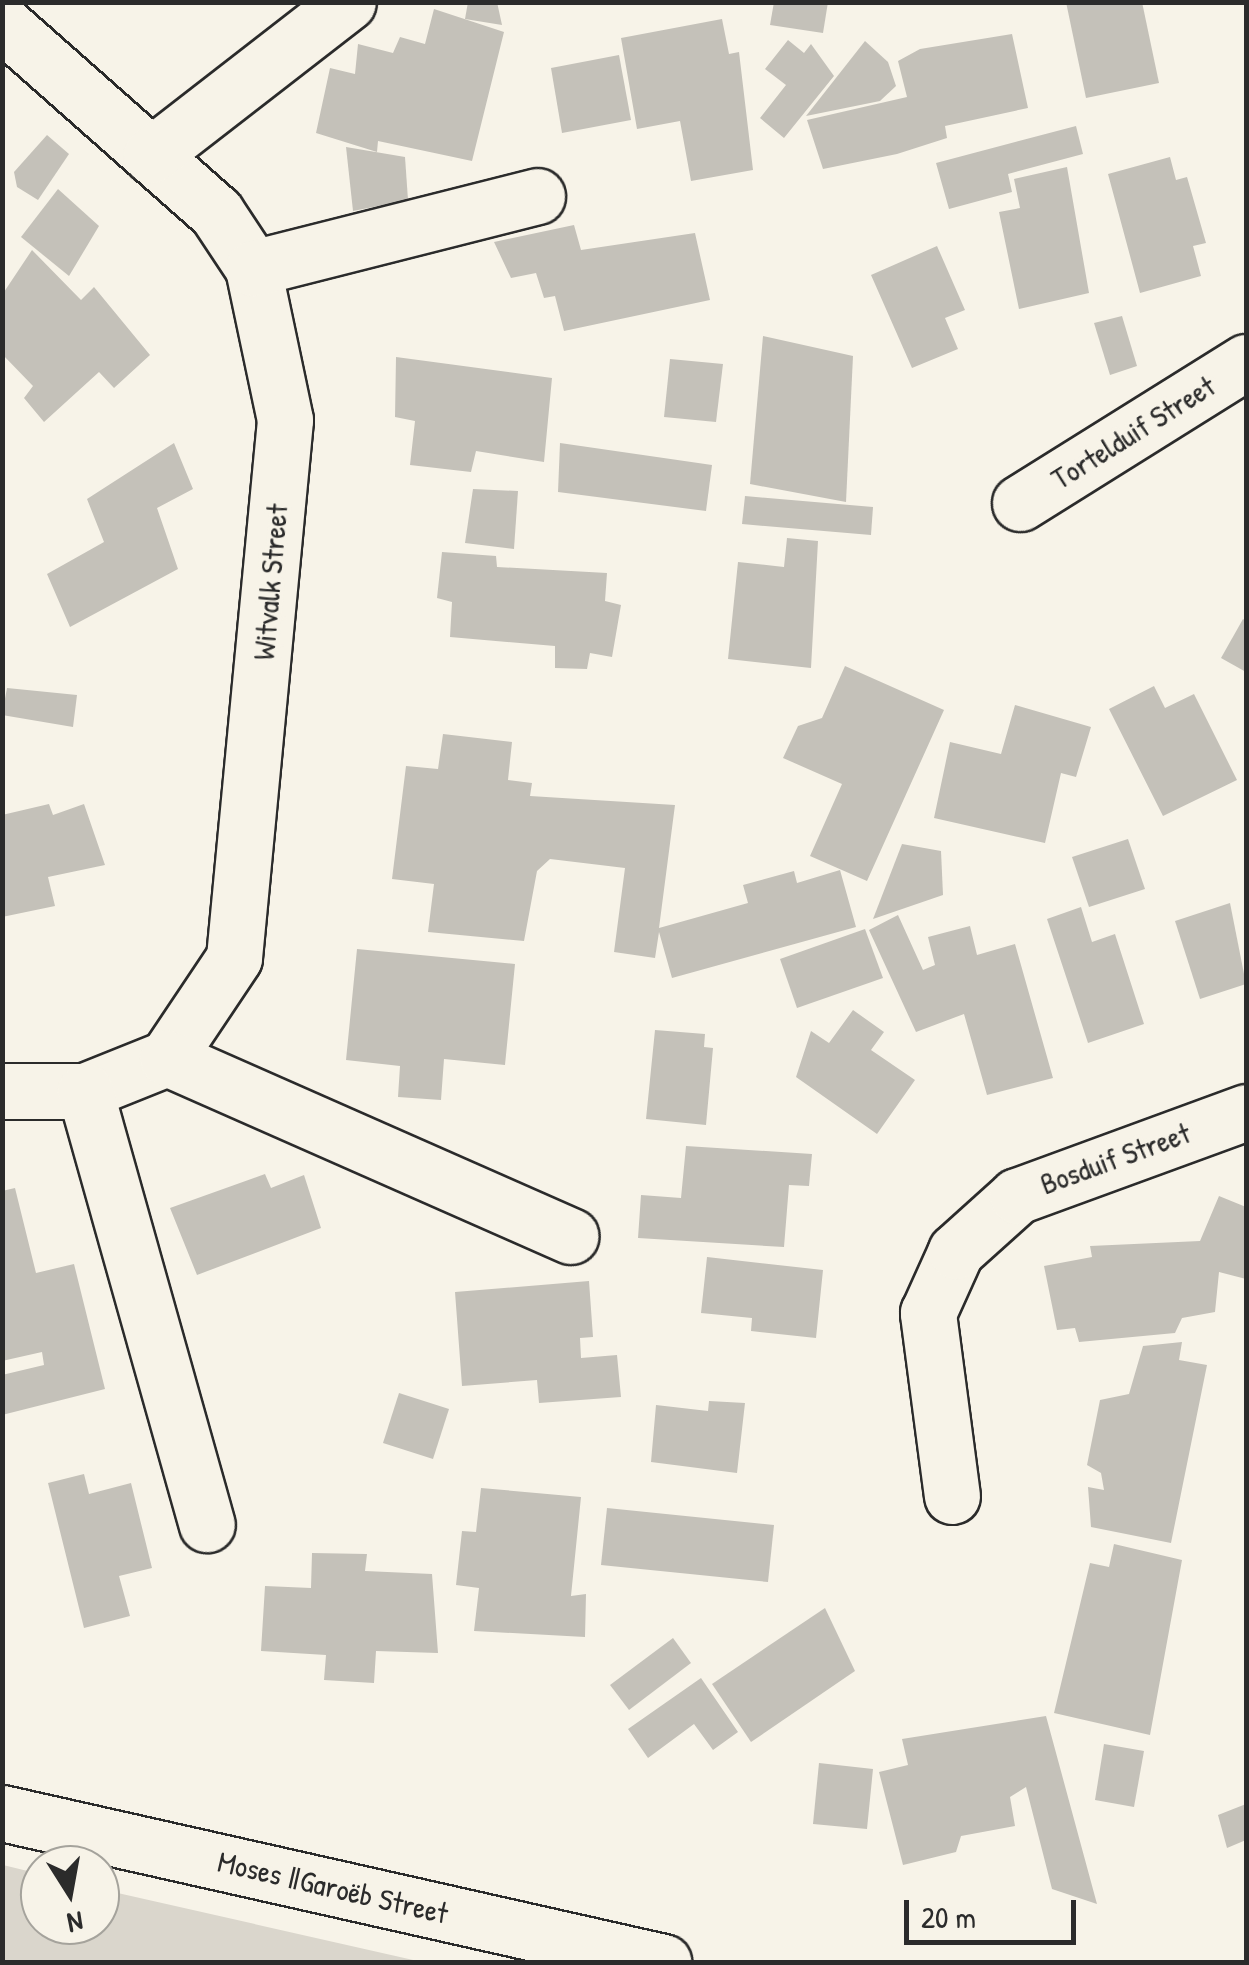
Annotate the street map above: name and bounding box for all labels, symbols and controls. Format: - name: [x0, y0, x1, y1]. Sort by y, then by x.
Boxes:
- street label: Tortelduif Street: [1045, 367, 1221, 497]
- street label: Witvalk Street: [245, 503, 295, 661]
- street label: Bosduif Street: [1035, 1114, 1195, 1202]
- street label: Moses ǁGaroëb Street: [214, 1843, 452, 1931]
- north arrow: [20, 1845, 120, 1945]
- scale bar: [909, 1880, 1082, 1942]
- text: 20 m: [921, 1897, 976, 1937]
- text: N: [64, 1902, 86, 1943]

